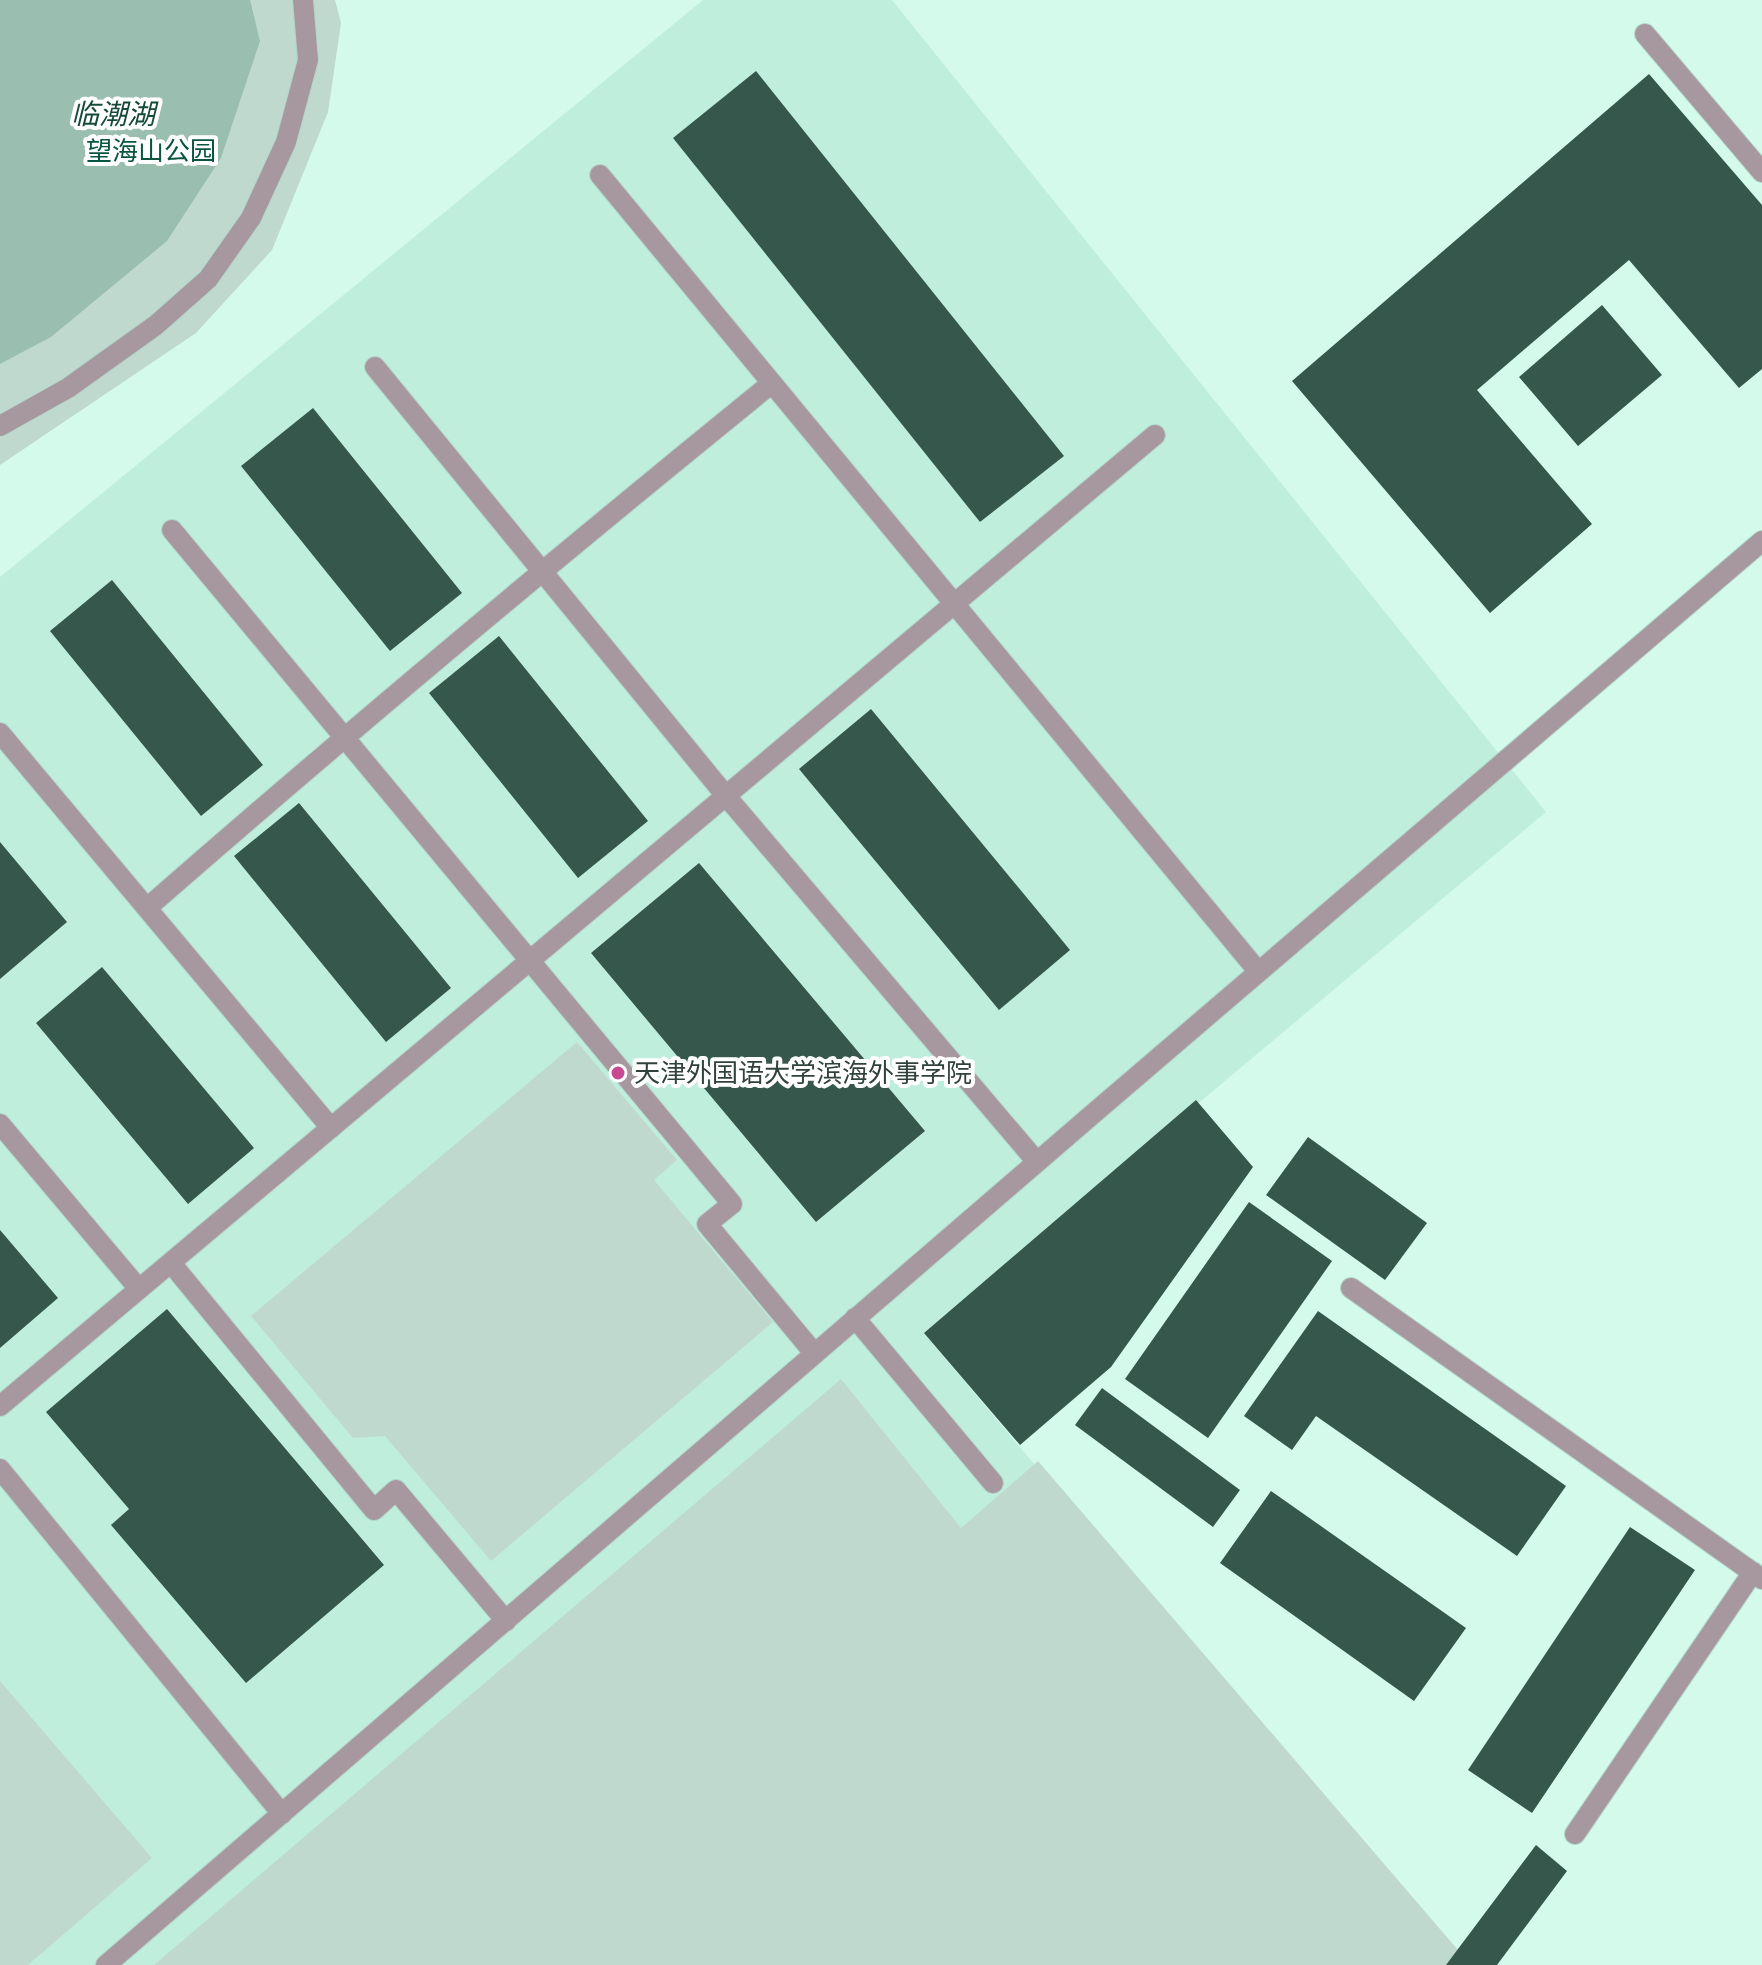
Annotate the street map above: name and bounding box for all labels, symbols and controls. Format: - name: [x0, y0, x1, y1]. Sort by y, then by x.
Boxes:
- water label: 临潮湖: [71, 98, 159, 131]
- park label: 望海山公园: [86, 136, 216, 167]
- place label: 天津外国语大学滨海外事学院: [634, 1058, 972, 1089]
- marker: 天津外国语大学滨海外事学院: [609, 1064, 627, 1082]

